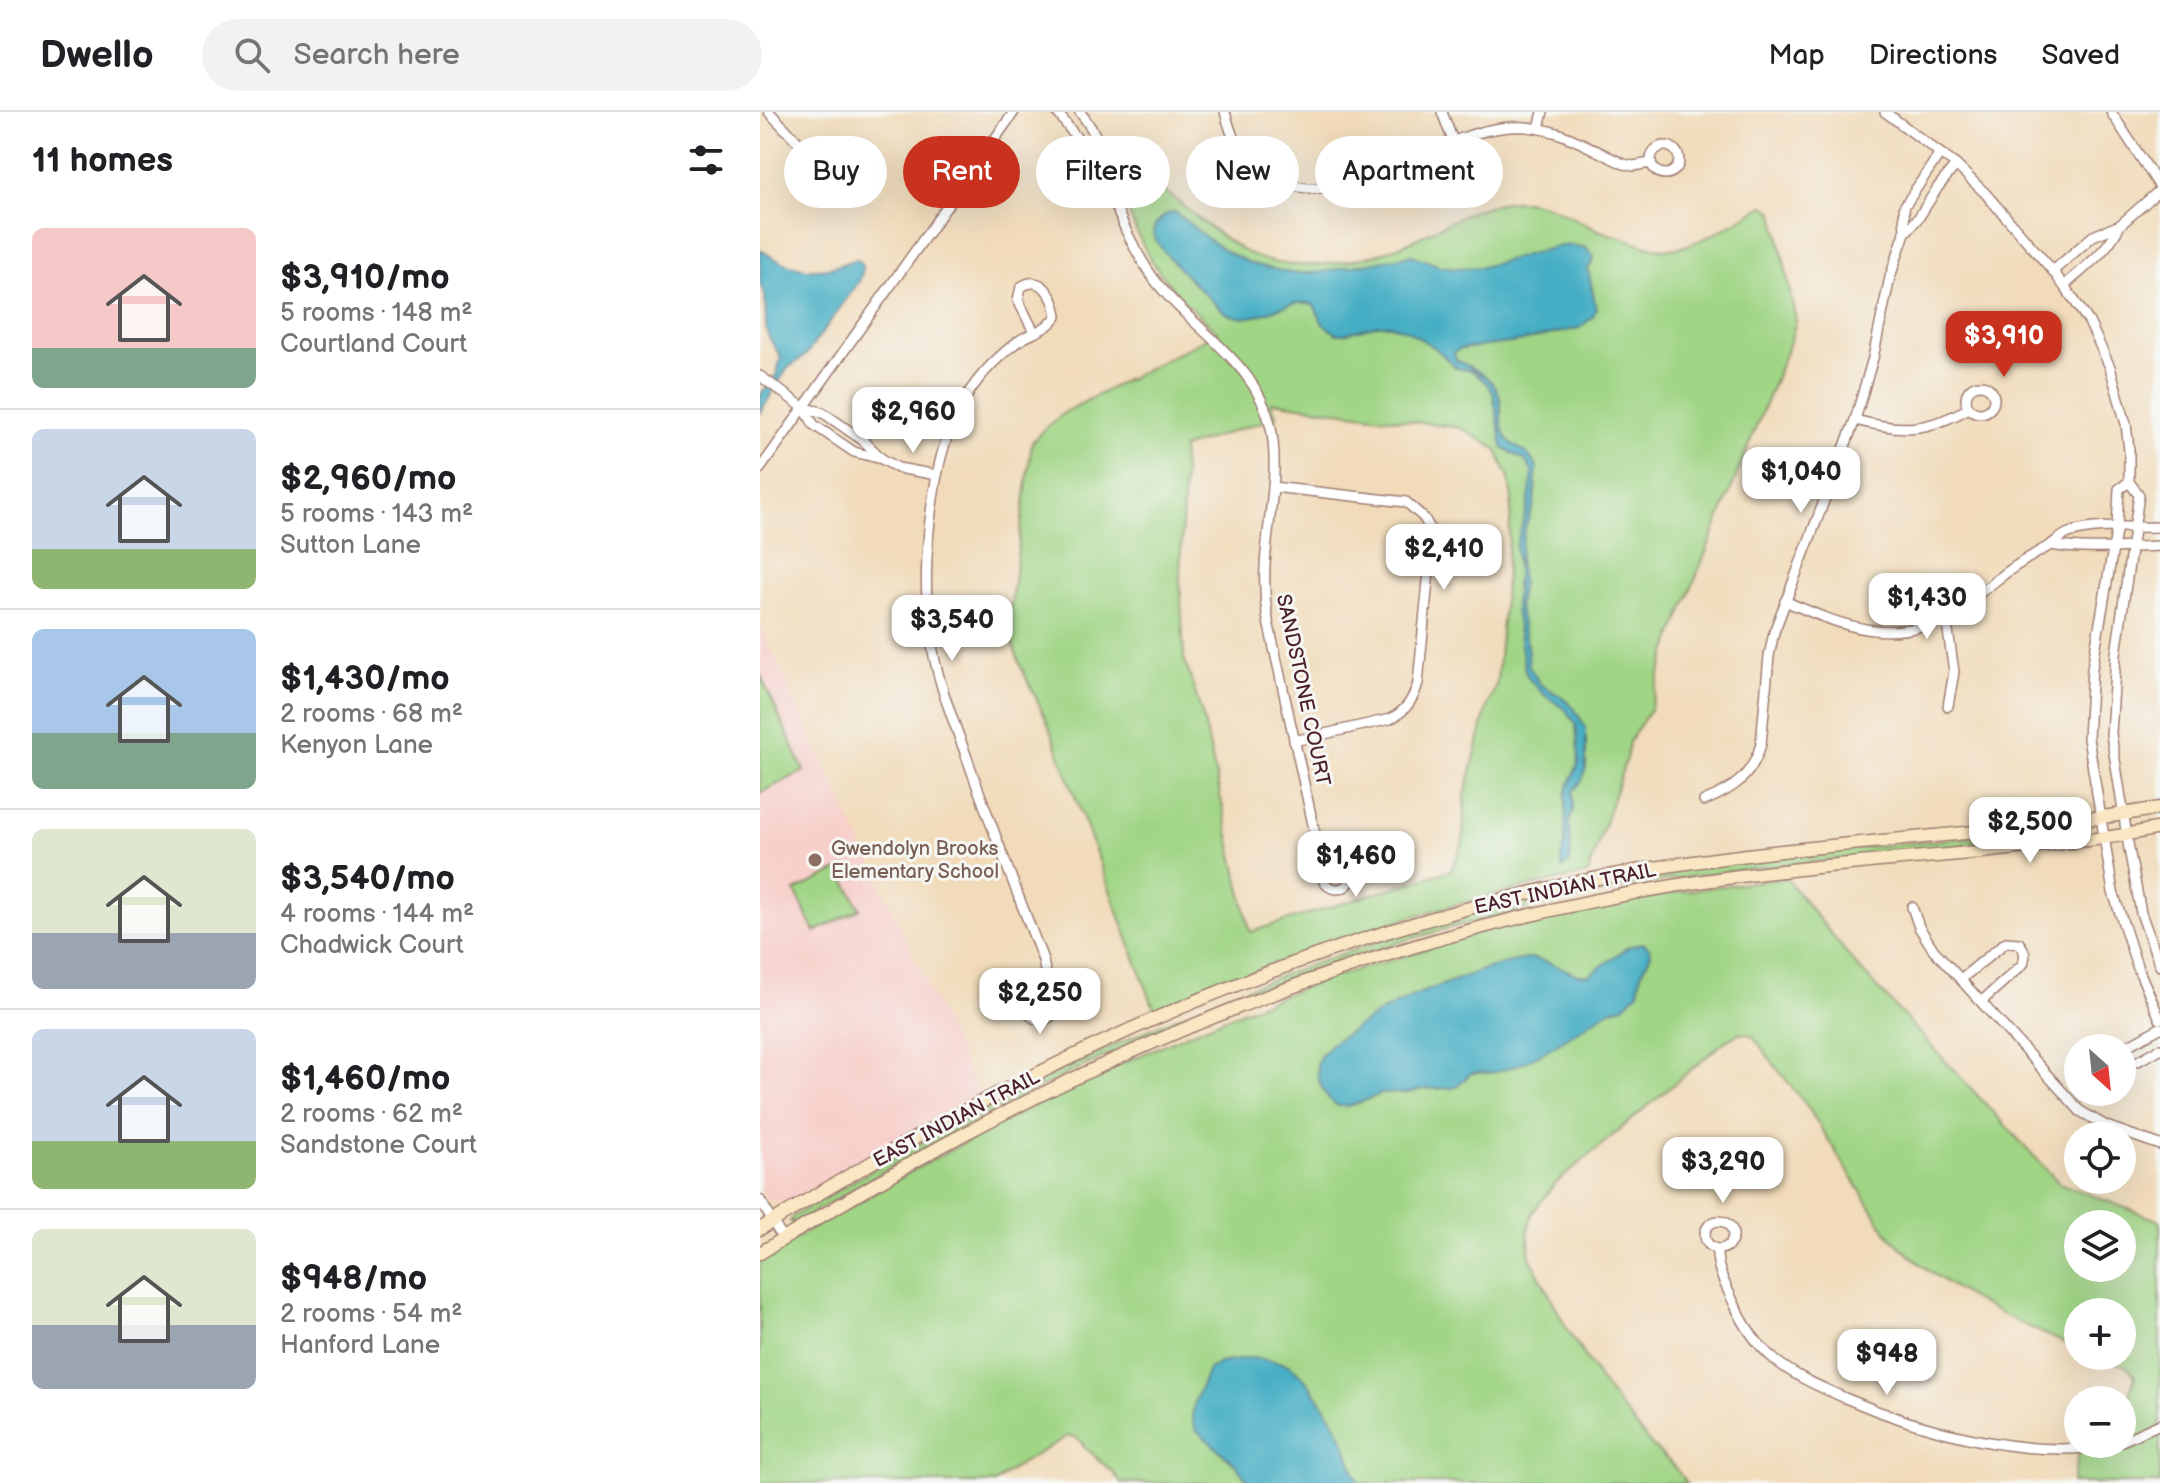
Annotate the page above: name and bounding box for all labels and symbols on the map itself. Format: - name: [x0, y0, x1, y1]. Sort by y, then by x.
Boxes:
- pin: $3,910: [1939, 311, 2069, 379]
- pin: $2,960: [848, 387, 978, 455]
- pin: $1,040: [1736, 447, 1866, 515]
- pin: $2,410: [1379, 524, 1509, 592]
- pin: $1,430: [1862, 573, 1992, 641]
- street label: SANDSTONE COURT: [1271, 592, 1335, 788]
- pin: $3,540: [887, 595, 1017, 663]
- pin: $2,500: [1965, 797, 2095, 865]
- pin: $1,460: [1291, 831, 1421, 899]
- place label: Gwendolyn Brooks Elementary School: [831, 837, 999, 884]
- marker: Gwendolyn Brooks Elementary School: [806, 851, 824, 869]
- street label: EAST INDIAN TRAIL: [1472, 858, 1659, 920]
- pin: $2,250: [975, 968, 1105, 1036]
- north arrow: [2064, 1034, 2136, 1106]
- street label: EAST INDIAN TRAIL: [869, 1065, 1044, 1173]
- pin: $3,290: [1658, 1137, 1788, 1205]
- pin: $948: [1840, 1329, 1934, 1397]

